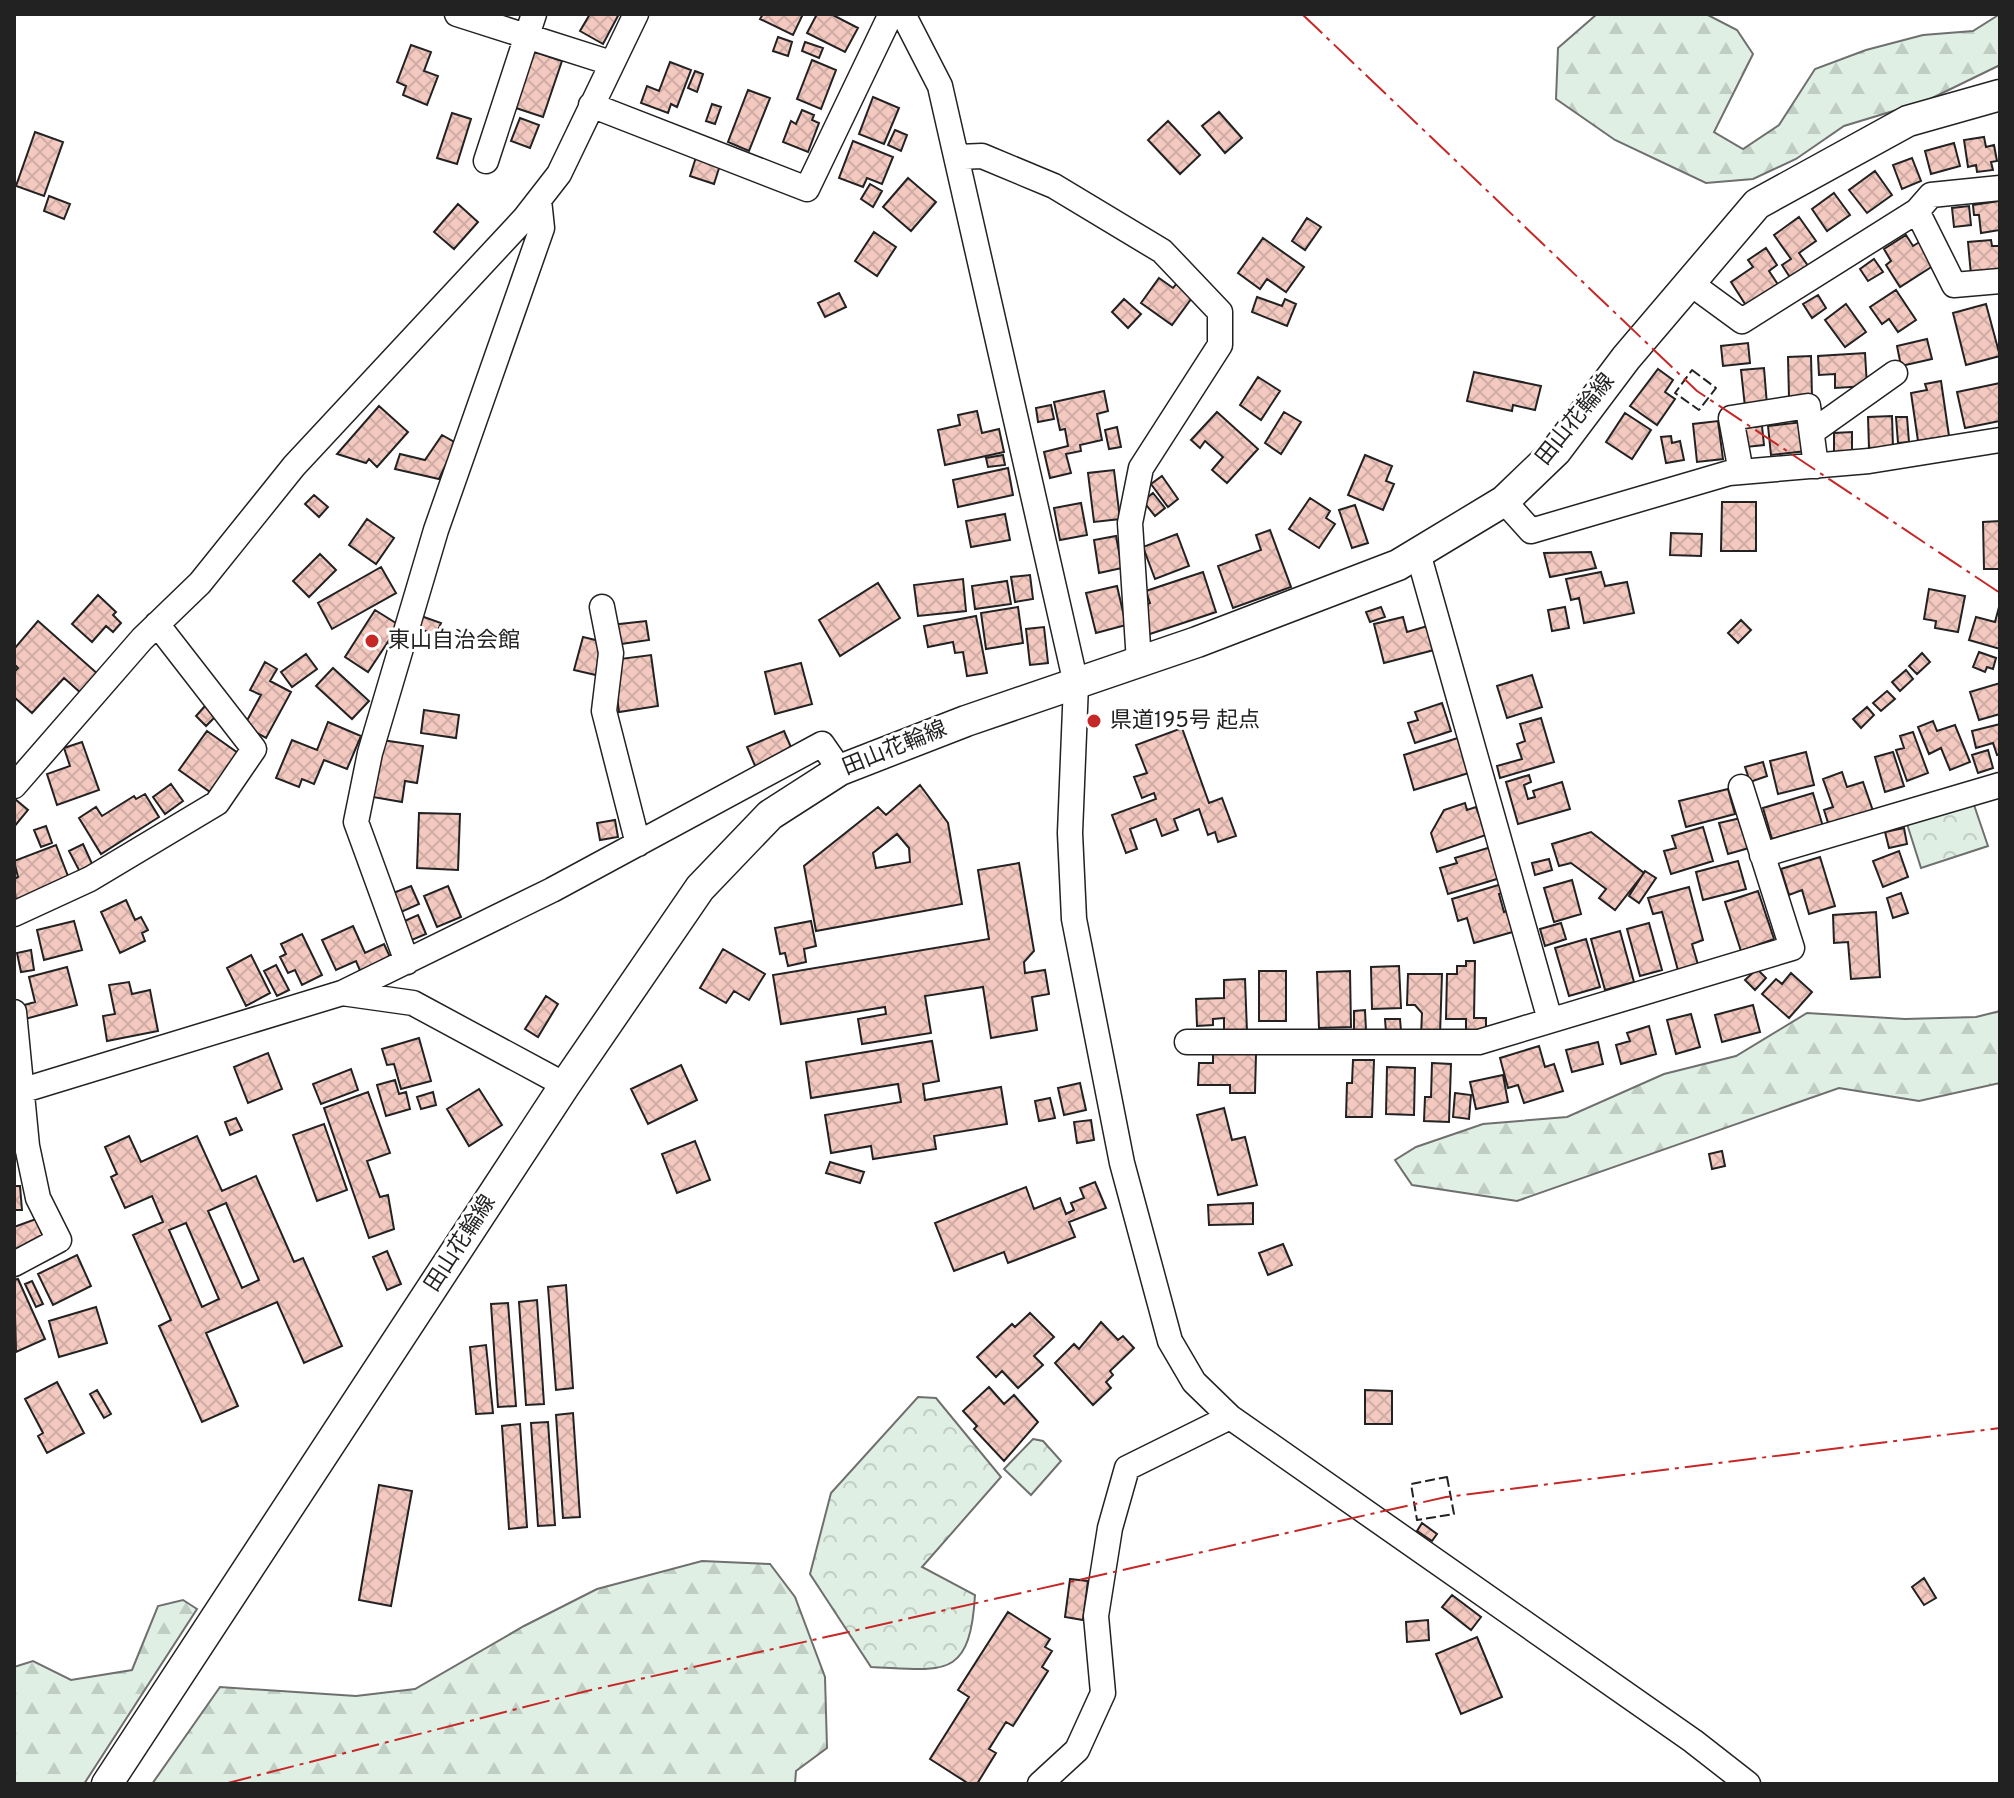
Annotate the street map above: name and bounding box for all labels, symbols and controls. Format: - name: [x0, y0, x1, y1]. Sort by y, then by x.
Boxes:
- street label: 田山花輪線: [1531, 369, 1621, 471]
- place label: 東山自治会館: [388, 628, 520, 655]
- marker: 東山自治会館: [363, 632, 381, 650]
- place label: 県道195号 起点: [1110, 708, 1260, 735]
- marker: 県道195号 起点: [1085, 712, 1103, 730]
- street label: 田山花輪線: [839, 716, 951, 782]
- street label: 田山花輪線: [420, 1191, 502, 1297]

